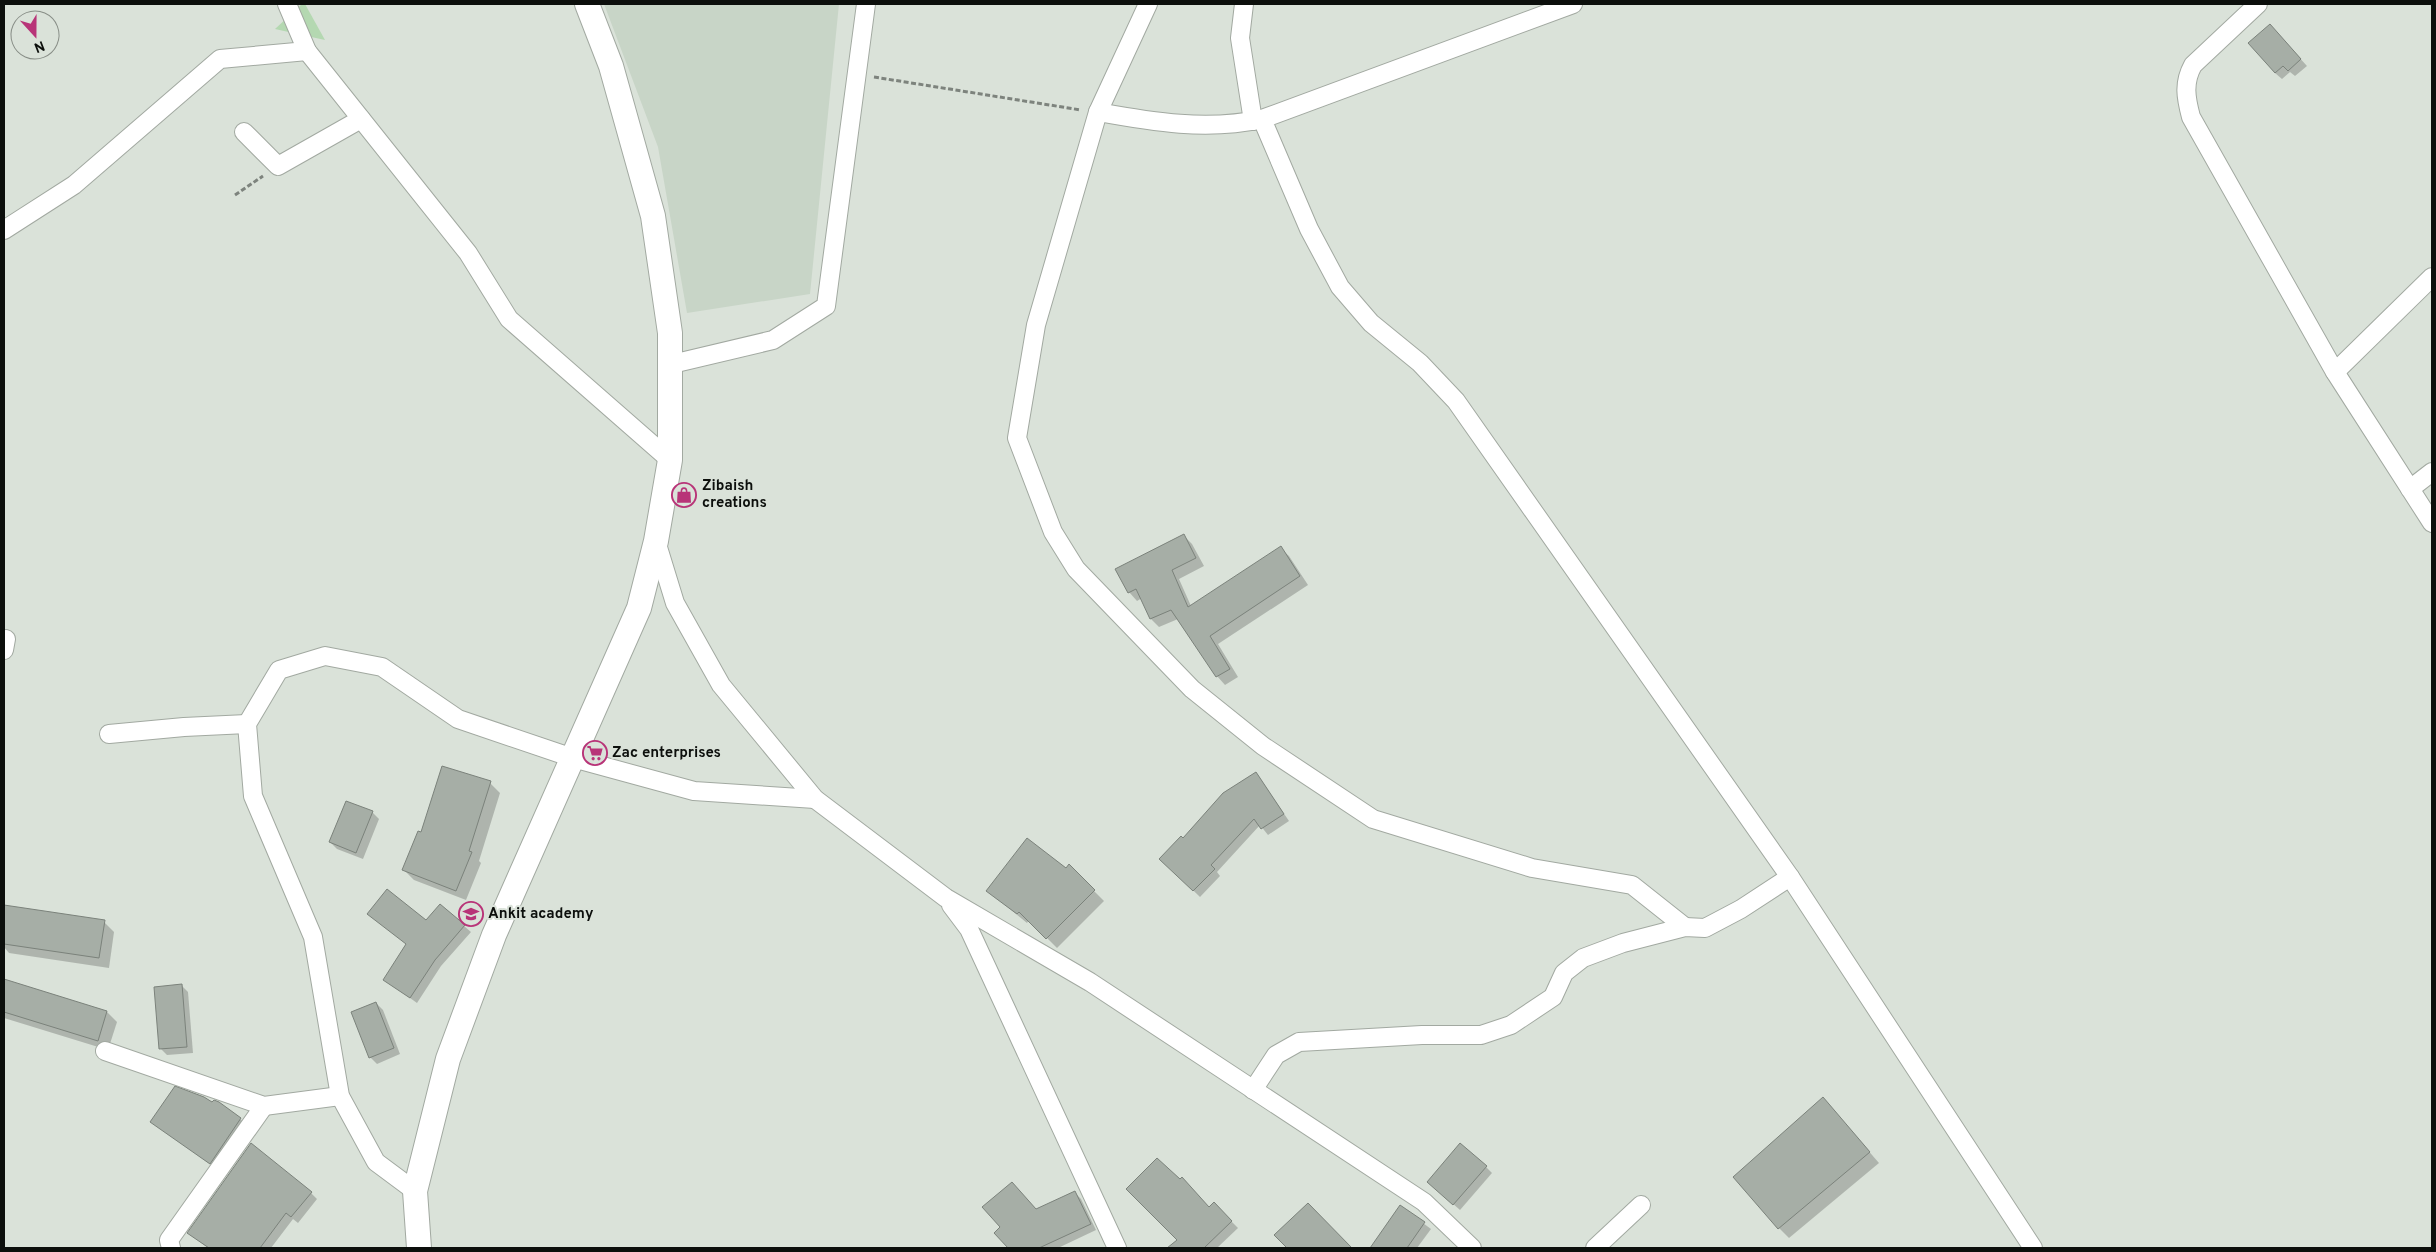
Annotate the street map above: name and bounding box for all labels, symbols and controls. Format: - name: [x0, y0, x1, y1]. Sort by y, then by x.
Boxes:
- north arrow: [10, 10, 60, 60]
- text: N: [31, 36, 47, 55]
- place label: Zibaish creations: [702, 477, 767, 513]
- shop icon: Zibaish creations: [671, 482, 697, 508]
- supermarket icon: Zac enterprises: [582, 740, 608, 766]
- place label: Zac enterprises: [612, 744, 721, 763]
- school or university icon: Ankit academy: [458, 901, 484, 927]
- place label: Ankit academy: [488, 905, 594, 924]

